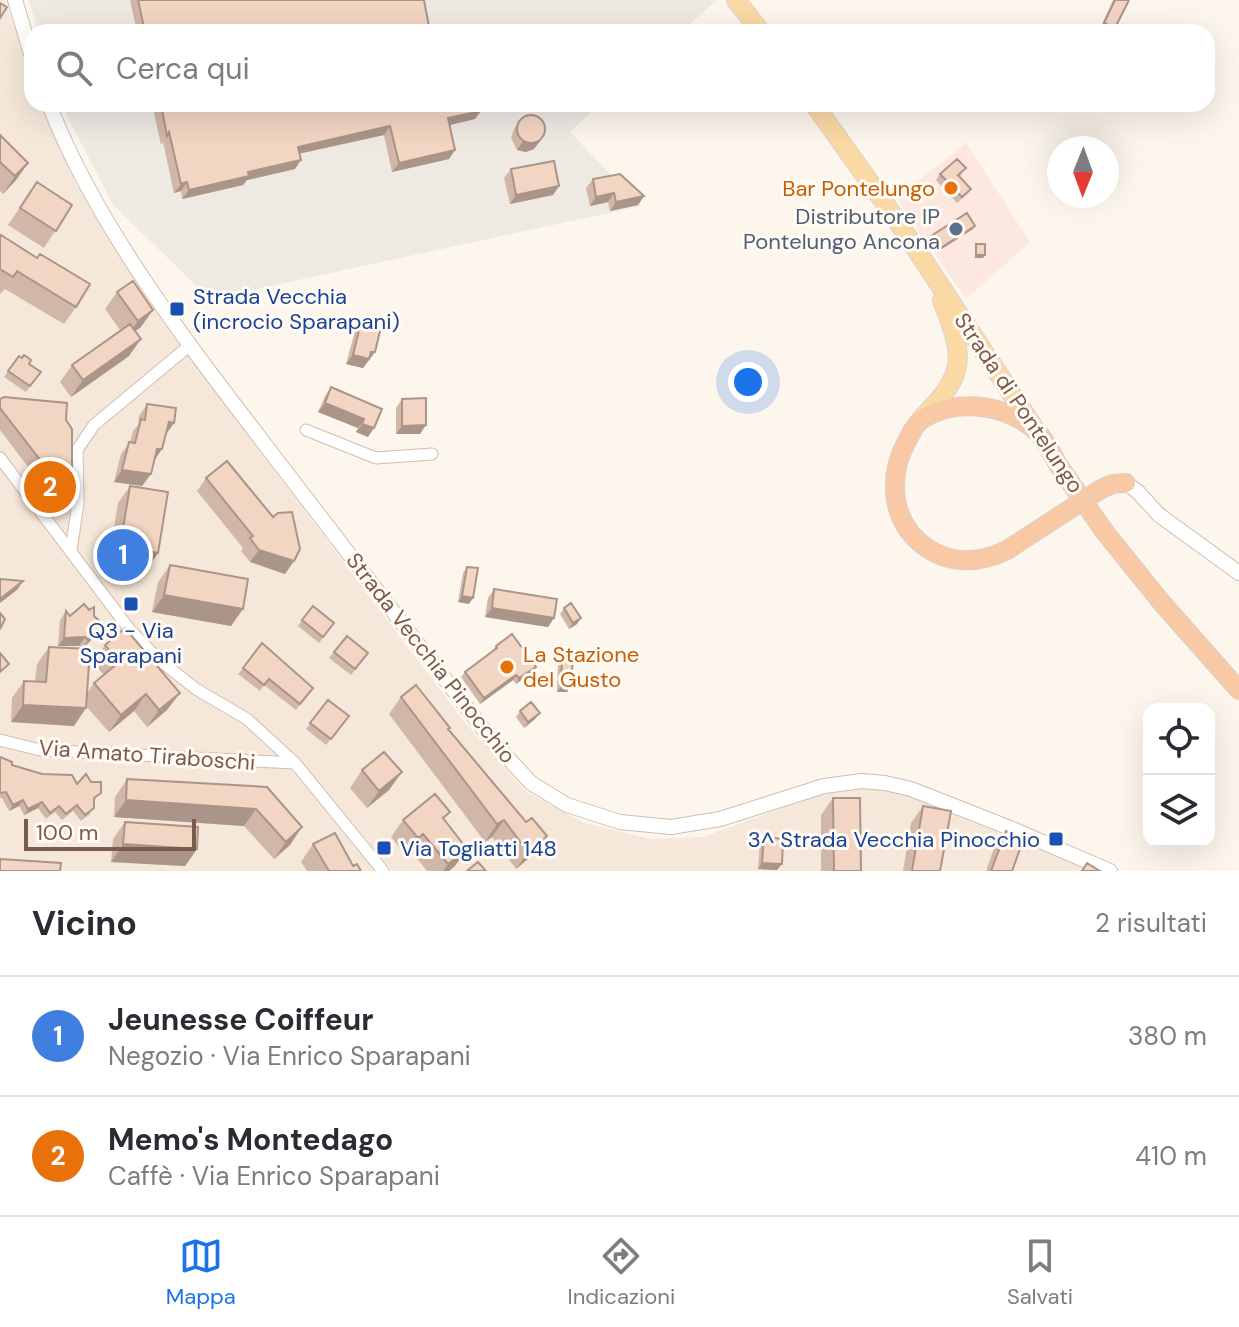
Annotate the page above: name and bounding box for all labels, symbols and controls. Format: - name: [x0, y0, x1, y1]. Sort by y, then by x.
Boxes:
- search box: [24, 24, 1215, 112]
- icon: search: [52, 46, 96, 90]
- text: Cerca qui: [116, 49, 250, 88]
- north arrow: [1047, 136, 1119, 208]
- place label: Bar Pontelungo: [782, 174, 935, 203]
- marker: Bar Pontelungo: [942, 179, 960, 197]
- place label: Distributore IP Pontelungo Ancona: [743, 202, 940, 256]
- marker: Distributore IP Pontelungo Ancona: [947, 220, 965, 238]
- place label: Strada Vecchia (incrocio Sparapani): [193, 282, 400, 336]
- marker: Strada Vecchia (incrocio Sparapani): [168, 300, 186, 318]
- street label: Strada di Pontelungo: [948, 307, 1090, 499]
- your location: [728, 362, 768, 402]
- pin: 2: [24, 457, 76, 517]
- pin: 1: [97, 525, 149, 585]
- street label: Strada Vecchia Pinocchio: [340, 547, 522, 769]
- marker: Q3 - Via Sparapani: [122, 595, 140, 613]
- place label: Q3 - Via Sparapani: [80, 616, 182, 670]
- place label: La Stazione del Gusto: [523, 640, 639, 694]
- marker: La Stazione del Gusto: [498, 658, 516, 676]
- map controls: [1143, 703, 1215, 847]
- button: locate: [1143, 703, 1215, 775]
- street label: Via Amato Tiraboschi: [38, 733, 256, 777]
- button: layers: [1143, 775, 1215, 847]
- scale bar: [24, 815, 196, 851]
- text: 100 m: [36, 818, 98, 847]
- place label: 3^ Strada Vecchia Pinocchio: [748, 825, 1040, 854]
- marker: 3^ Strada Vecchia Pinocchio: [1047, 830, 1065, 848]
- place label: Via Togliatti 148: [400, 834, 557, 863]
- marker: Via Togliatti 148: [375, 839, 393, 857]
- text: Vicino: [32, 901, 137, 946]
- text: 2 risultati: [1095, 906, 1207, 940]
- text: Jeunesse Coiffeur: [108, 1000, 374, 1039]
- text: 1: [53, 1019, 63, 1053]
- text: 380 m: [1128, 1019, 1207, 1053]
- text: Negozio · Via Enrico Sparapani: [108, 1039, 471, 1073]
- text: Memo's Montedago: [108, 1120, 393, 1159]
- text: 2: [50, 1139, 66, 1173]
- text: 410 m: [1135, 1139, 1207, 1173]
- text: Caffè · Via Enrico Sparapani: [108, 1159, 440, 1193]
- tab: Mappa: [166, 1234, 236, 1311]
- tab: Indicazioni: [567, 1234, 675, 1311]
- tab: Salvati: [1007, 1234, 1073, 1311]

